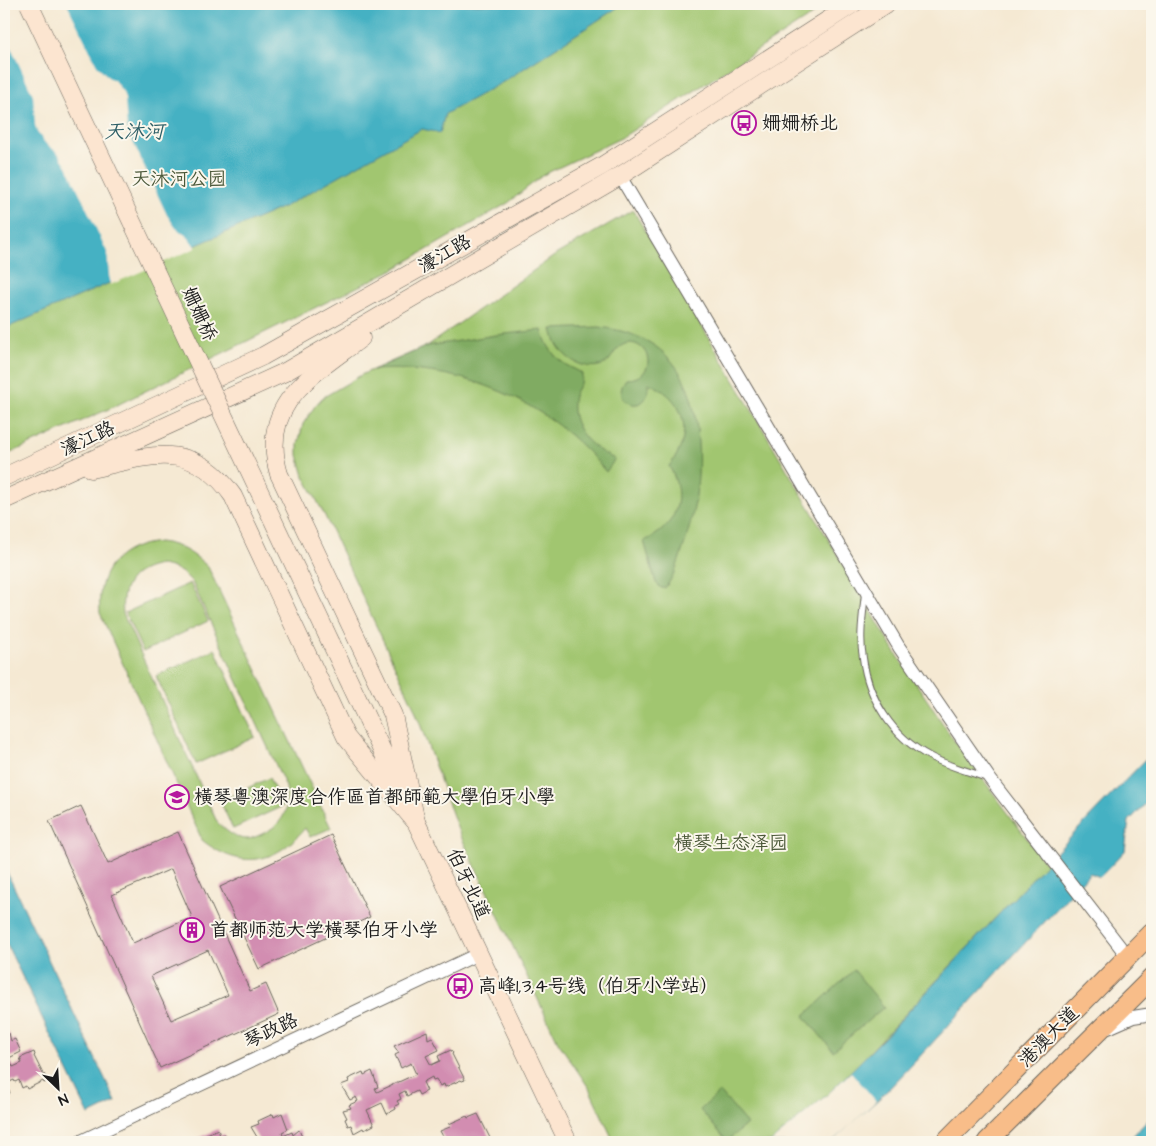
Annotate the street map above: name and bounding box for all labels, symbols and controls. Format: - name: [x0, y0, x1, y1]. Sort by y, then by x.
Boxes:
- bus stop icon: 姗姗桥北: [731, 110, 757, 136]
- place label: 姗姗桥北: [762, 110, 838, 137]
- water label: 天沐河: [104, 118, 167, 146]
- park label: 天沐河公园: [131, 166, 227, 193]
- street label: 濠江路: [414, 228, 476, 280]
- street label: 姗姗桥: [175, 282, 223, 346]
- street label: 濠江路: [56, 415, 120, 463]
- school or university icon: 橫琴粵澳深度合作區首都師範大學伯牙小學: [164, 784, 190, 810]
- place label: 橫琴粵澳深度合作區首都師範大學伯牙小學: [194, 784, 555, 811]
- park label: 横琴生态泽园: [674, 830, 788, 857]
- street label: 伯牙北道: [440, 844, 496, 924]
- building icon: 首都师范大学横琴伯牙小学: [179, 917, 205, 943]
- place label: 首都师范大学横琴伯牙小学: [210, 917, 438, 944]
- bus stop icon: 高峰1,3,4号线（伯牙小学站）: [447, 973, 473, 999]
- place label: 高峰1,3,4号线（伯牙小学站）: [478, 973, 719, 1000]
- street label: 港澳大道: [1013, 1001, 1085, 1073]
- street label: 琴政路: [239, 1007, 303, 1055]
- north arrow: [32, 1064, 82, 1114]
- text: N: [55, 1088, 71, 1110]

